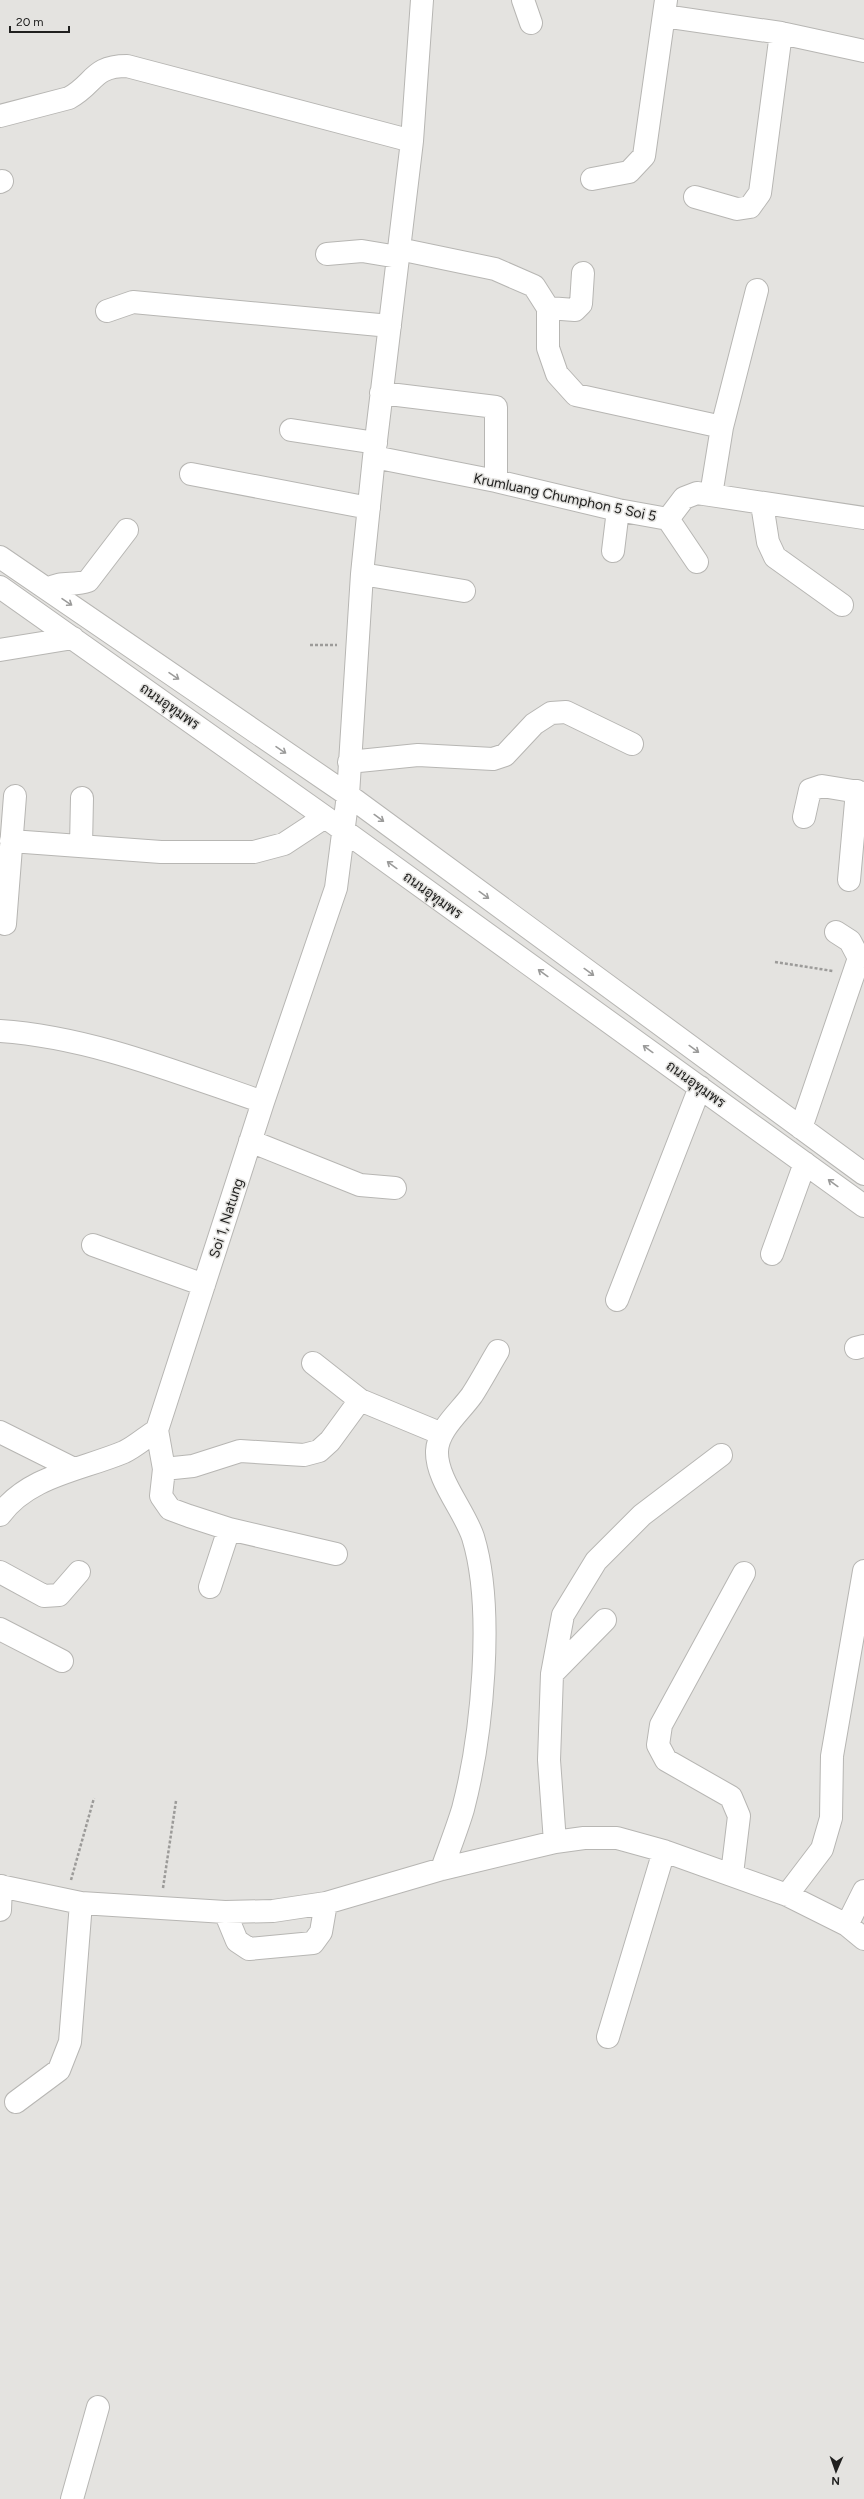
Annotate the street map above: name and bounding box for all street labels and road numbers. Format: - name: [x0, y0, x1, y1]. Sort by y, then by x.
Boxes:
- street label: Krumluang Chumphon 5 Soi 5: [472, 470, 658, 525]
- street label: ถนนอุทุมพร: [136, 680, 203, 734]
- street label: ถนนอุทุมพร: [399, 868, 466, 923]
- street label: ถนนอุทุมพร: [662, 1057, 729, 1112]
- street label: Soi 1, Natung: [206, 1176, 247, 1260]

